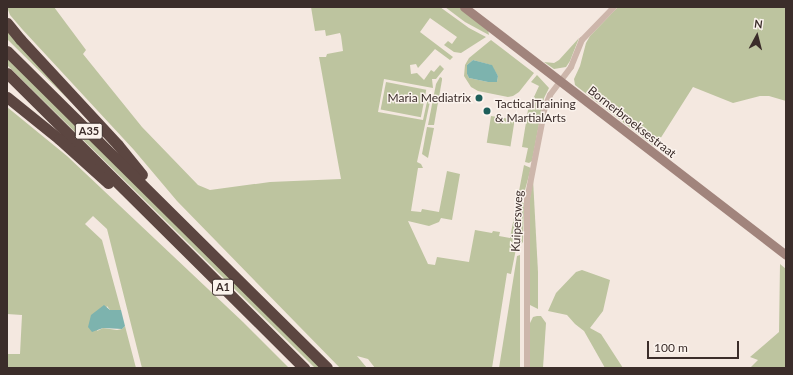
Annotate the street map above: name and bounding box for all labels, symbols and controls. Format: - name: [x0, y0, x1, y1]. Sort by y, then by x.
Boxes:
- north arrow: [737, 16, 777, 56]
- text: N: [754, 17, 764, 31]
- street label: Bornerbroeksestraat: [585, 83, 679, 161]
- place label: Maria Mediatrix: [387, 91, 471, 105]
- marker: Maria Mediatrix: [474, 93, 484, 103]
- place label: TacticalTraining & MartialArts: [495, 97, 576, 125]
- marker: TacticalTraining & MartialArts: [482, 106, 492, 116]
- road number: A35: [74, 122, 104, 140]
- street label: Kuipersweg: [508, 190, 526, 252]
- road number: A1: [211, 278, 235, 296]
- scale bar: [649, 333, 741, 359]
- text: 100 m: [654, 340, 688, 355]

